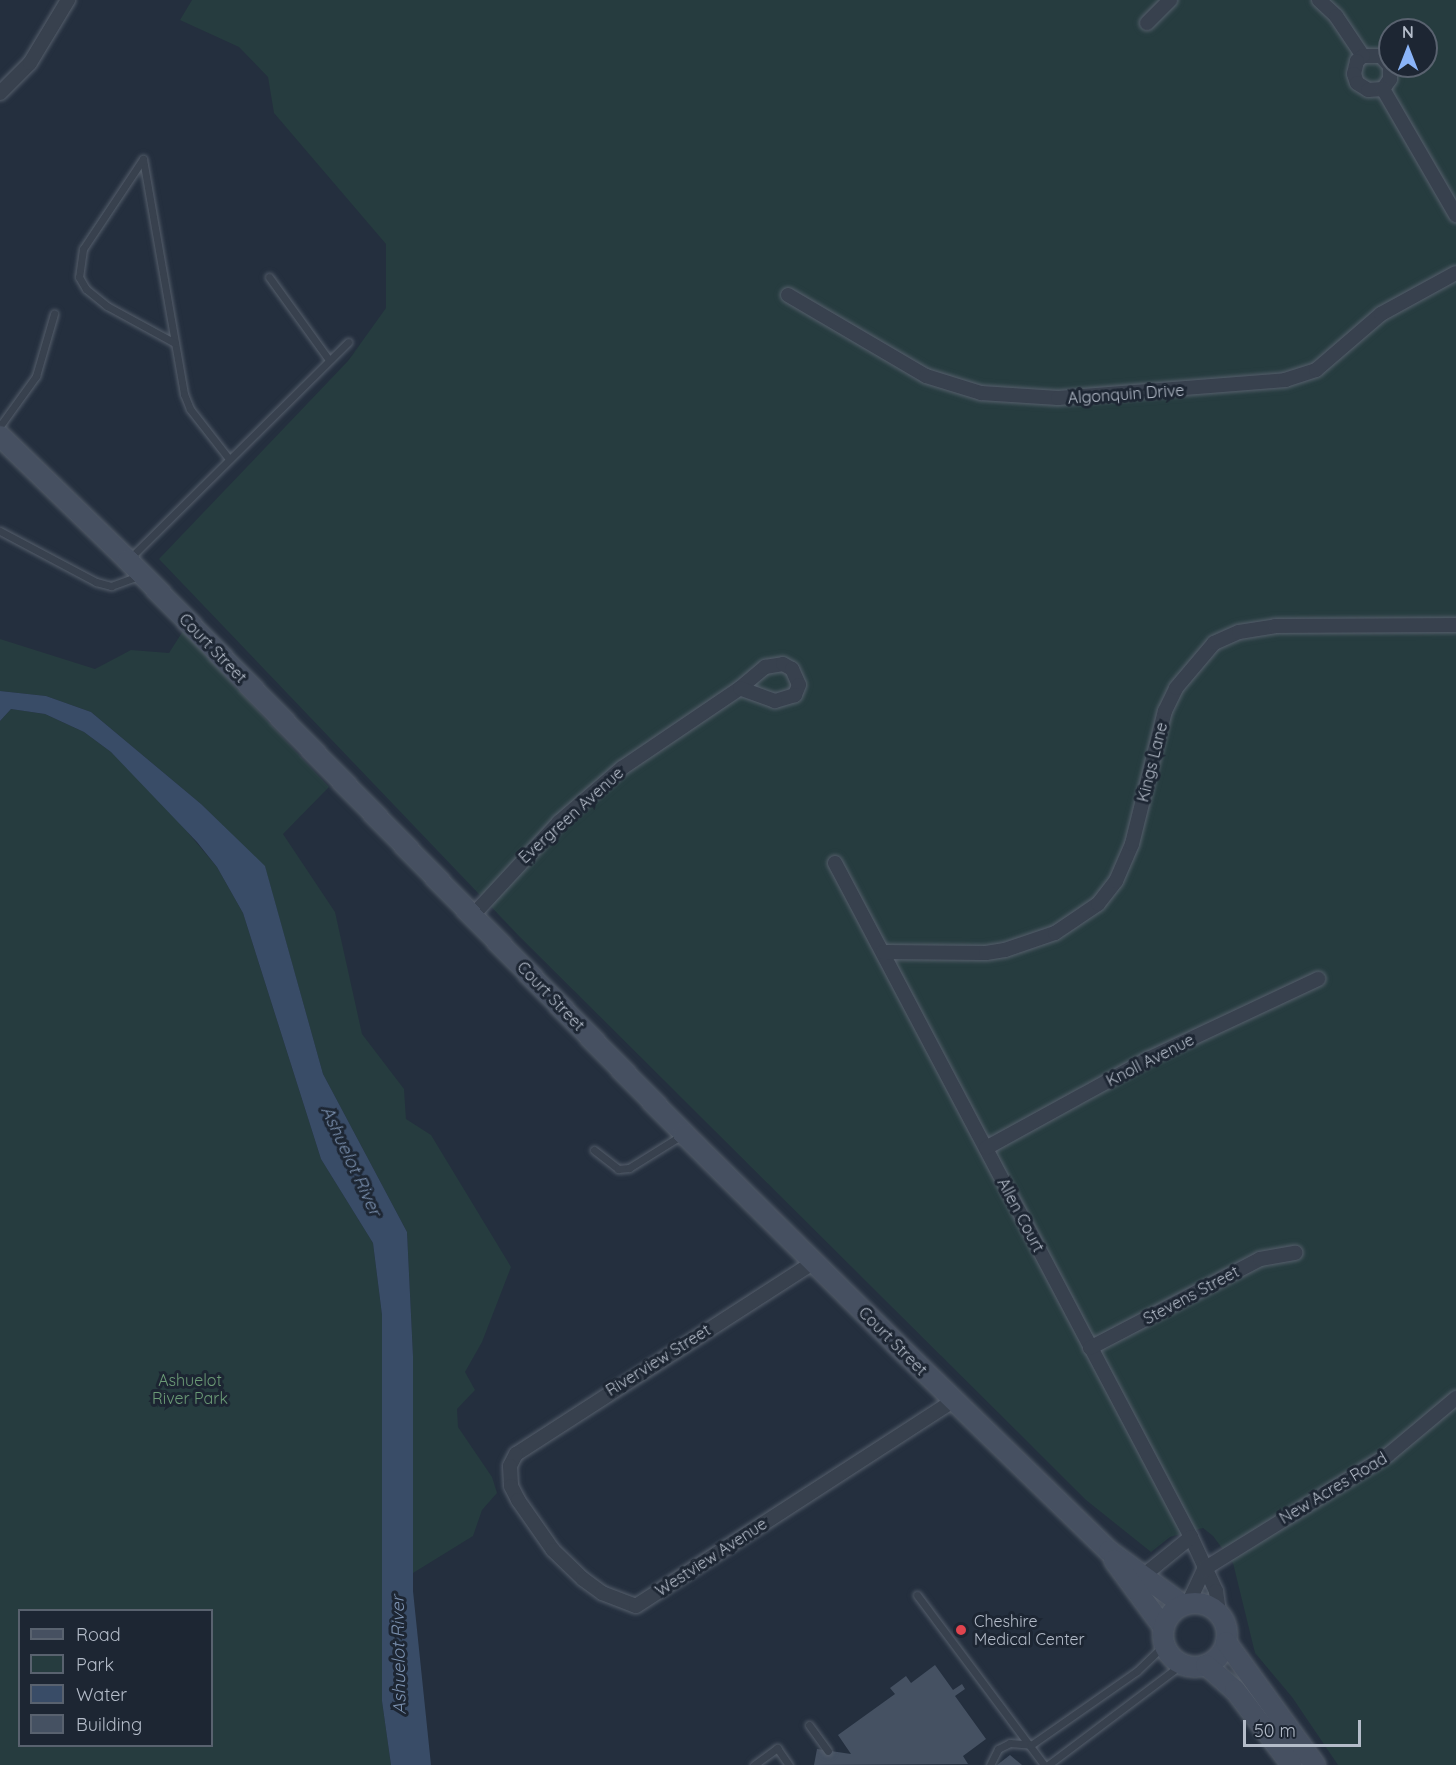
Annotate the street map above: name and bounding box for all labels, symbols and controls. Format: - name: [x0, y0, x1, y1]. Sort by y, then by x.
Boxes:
- north arrow: [1378, 18, 1438, 78]
- text: N: [1402, 22, 1414, 42]
- street label: Algonquin Drive: [1067, 380, 1185, 408]
- street label: Court Street: [175, 609, 251, 687]
- street label: Kings Lane: [1133, 720, 1171, 804]
- street label: Evergreen Avenue: [515, 763, 627, 867]
- street label: Court Street: [513, 957, 589, 1035]
- street label: Knoll Avenue: [1103, 1030, 1197, 1090]
- water label: Ashuelot River: [316, 1103, 386, 1219]
- street label: Allen Court: [994, 1175, 1048, 1255]
- street label: Stevens Street: [1140, 1262, 1242, 1328]
- street label: Court Street: [855, 1303, 931, 1379]
- street label: Riverview Street: [602, 1320, 714, 1400]
- park label: Ashuelot River Park: [152, 1370, 228, 1408]
- street label: New Acres Road: [1276, 1448, 1390, 1528]
- street label: Westview Avenue: [652, 1514, 770, 1600]
- water label: Ashuelot River: [387, 1595, 411, 1715]
- legend: [18, 1609, 213, 1747]
- place label: Cheshire Medical Center: [974, 1611, 1085, 1649]
- marker: Cheshire Medical Center: [952, 1621, 970, 1639]
- text: Road: [76, 1623, 121, 1646]
- text: Park: [76, 1653, 114, 1676]
- text: Water: [76, 1683, 127, 1706]
- scale bar: [1246, 1708, 1364, 1746]
- text: Building: [76, 1713, 142, 1736]
- text: 50 m: [1254, 1719, 1296, 1742]

